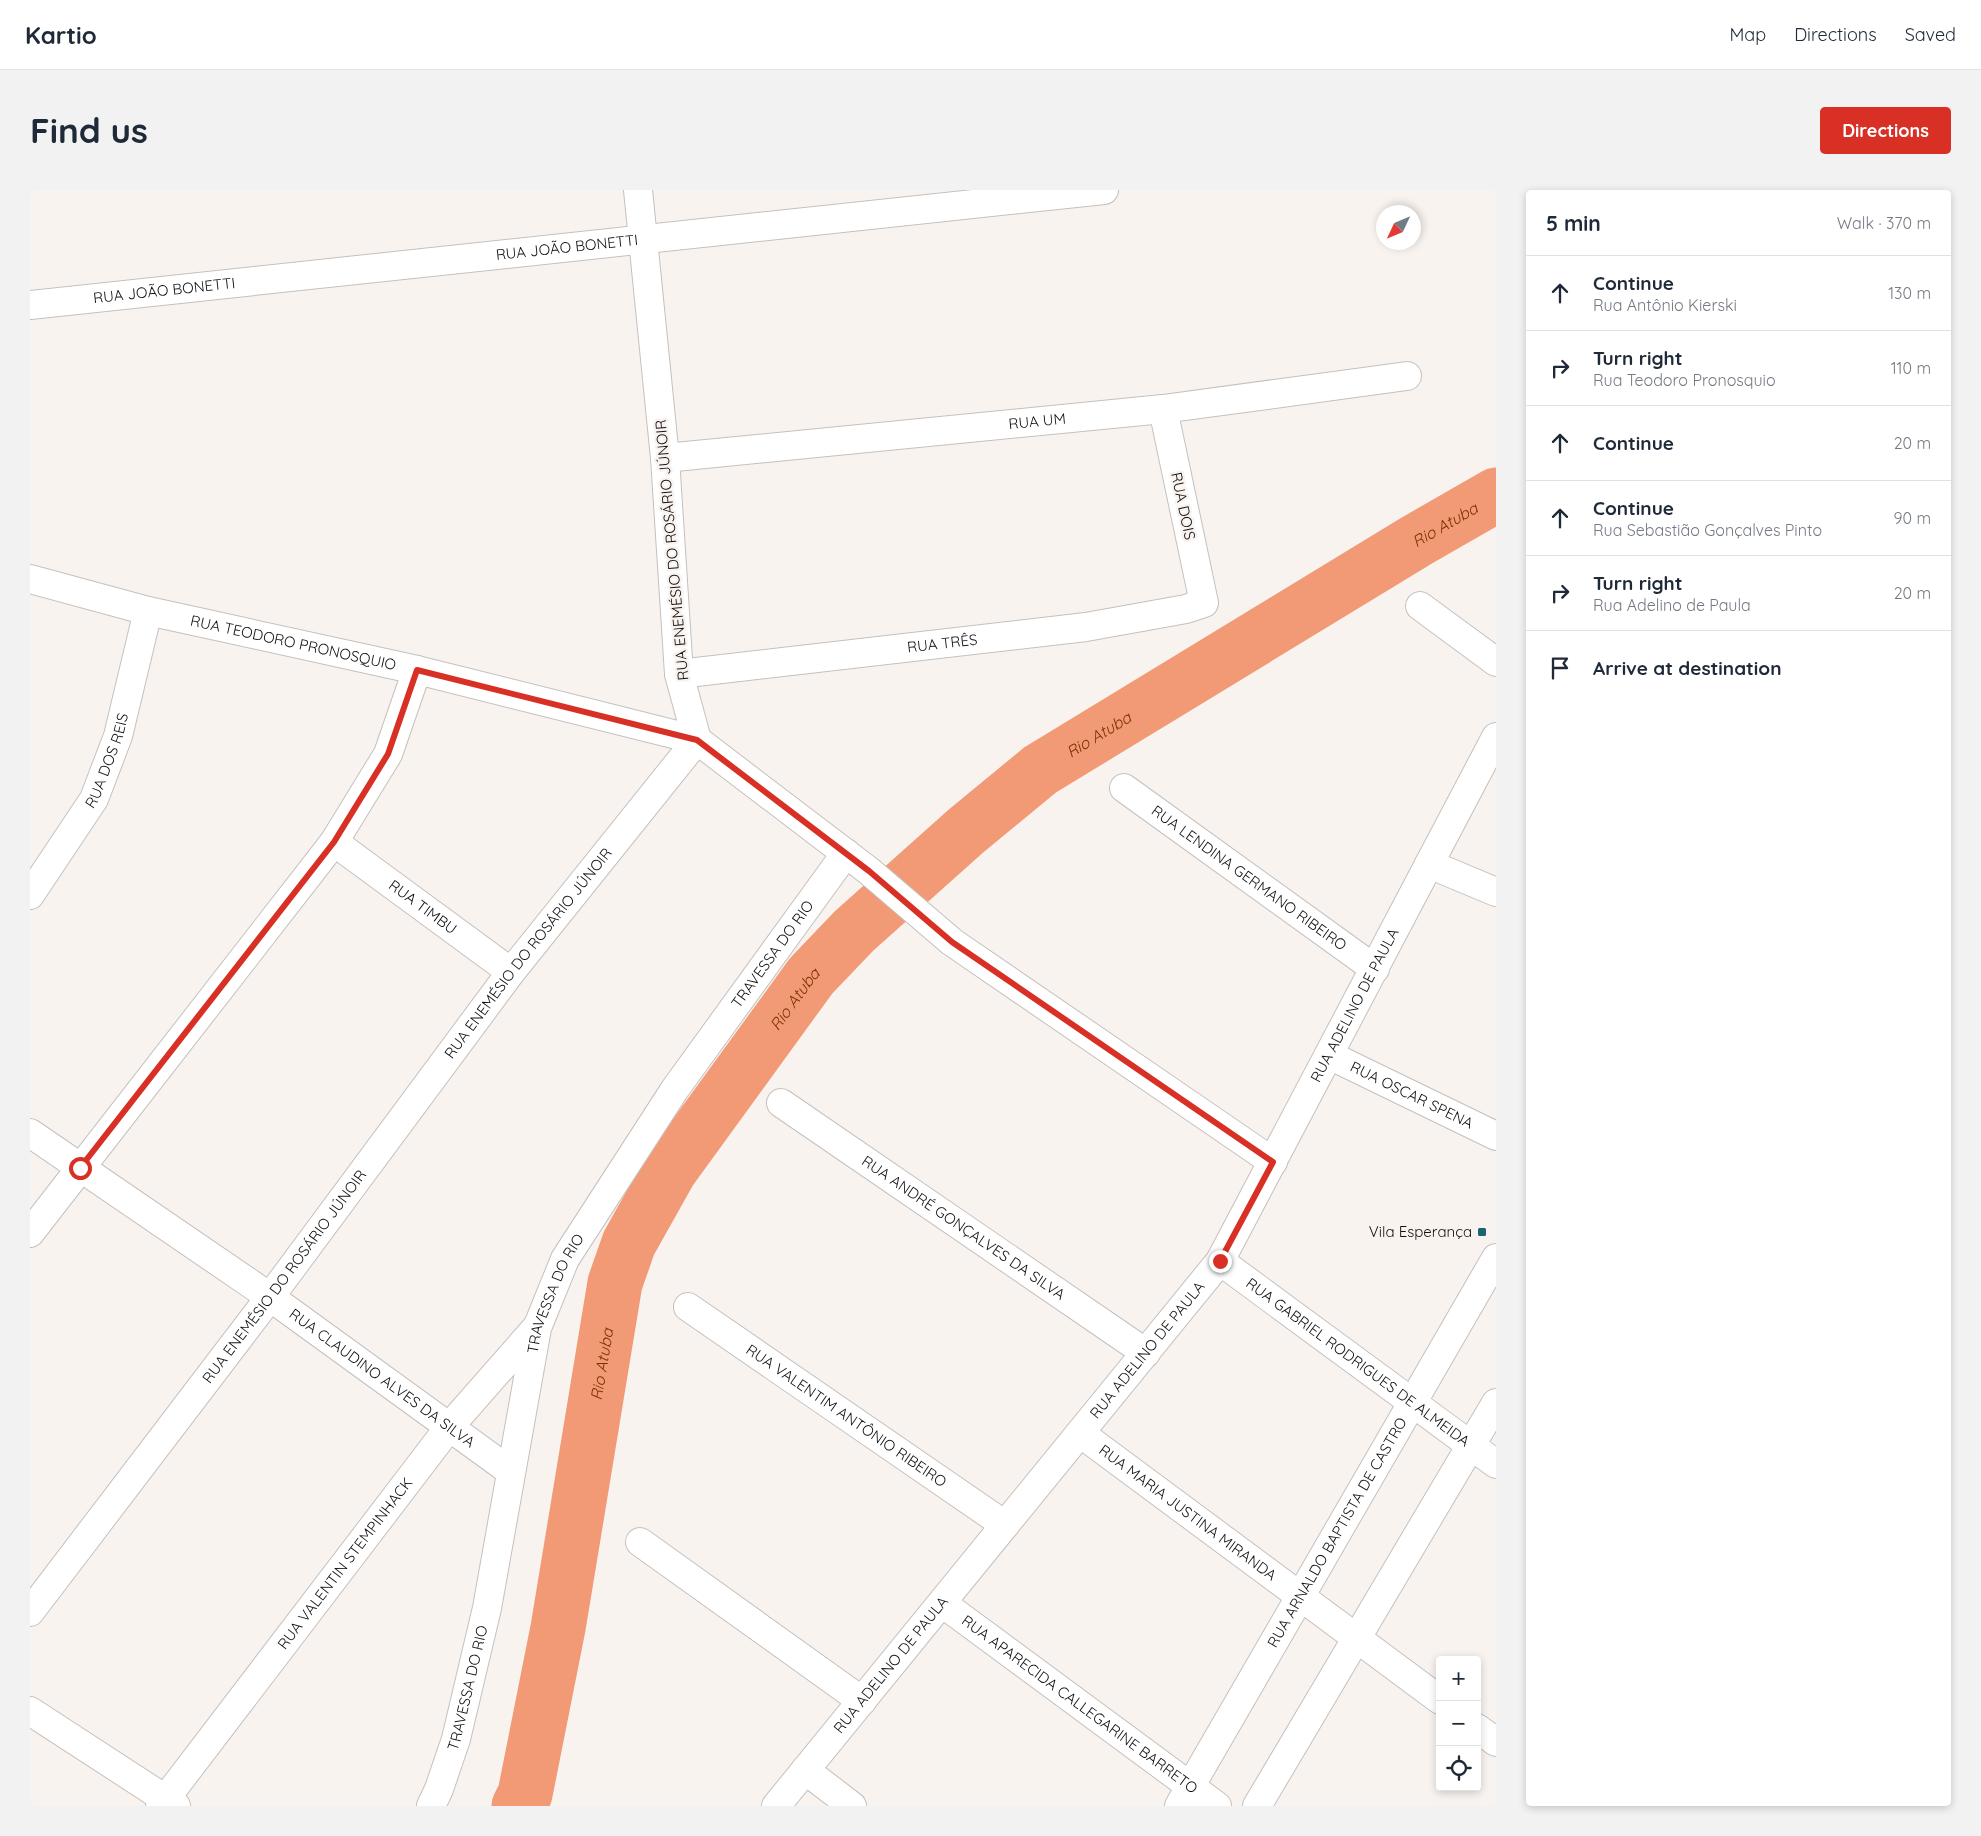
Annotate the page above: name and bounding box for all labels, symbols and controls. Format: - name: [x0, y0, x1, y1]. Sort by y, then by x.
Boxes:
- text: Kartio: [25, 20, 97, 50]
- text: Map: [1729, 23, 1766, 46]
- text: Directions: [1794, 23, 1877, 46]
- text: Saved: [1905, 23, 1956, 46]
- button: Directions: [1820, 107, 1951, 154]
- text: Find us: [30, 108, 148, 152]
- north arrow: [1376, 205, 1421, 250]
- text: 5 min: [1546, 210, 1601, 236]
- text: Walk · 370 m: [1837, 213, 1931, 233]
- street label: RUA JOÃO BONETTI: [495, 230, 639, 264]
- text: Continue: [1593, 271, 1674, 295]
- street label: RUA JOÃO BONETTI: [92, 273, 236, 307]
- icon: ahead: [1546, 279, 1574, 307]
- text: 130 m: [1888, 283, 1931, 303]
- text: Rua Antônio Kierski: [1593, 295, 1737, 315]
- text: Turn right: [1593, 346, 1682, 370]
- icon: right: [1546, 354, 1574, 382]
- text: 110 m: [1891, 358, 1931, 378]
- text: Rua Teodoro Pronosquio: [1593, 370, 1776, 390]
- street label: RUA UM: [1008, 409, 1067, 433]
- street label: RUA ENEMÉSIO DO ROSÁRIO JÚNOIR: [651, 419, 692, 681]
- icon: ahead: [1546, 429, 1574, 457]
- text: Continue: [1593, 431, 1674, 455]
- text: 20 m: [1894, 433, 1931, 453]
- street label: RUA DOIS: [1167, 470, 1200, 542]
- text: Continue: [1593, 496, 1674, 520]
- water label: Rio Atuba: [1408, 497, 1482, 551]
- icon: ahead: [1546, 504, 1574, 532]
- text: 90 m: [1894, 508, 1931, 528]
- text: Rua Sebastião Gonçalves Pinto: [1593, 520, 1822, 540]
- text: Turn right: [1593, 571, 1682, 595]
- icon: right: [1546, 579, 1574, 607]
- text: 20 m: [1894, 583, 1931, 603]
- text: Rua Adelino de Paula: [1593, 595, 1751, 615]
- street label: RUA TEODORO PRONOSQUIO: [189, 611, 398, 674]
- street label: RUA TRÊS: [906, 630, 978, 657]
- icon: arrive: [1546, 654, 1574, 682]
- text: Arrive at destination: [1593, 656, 1782, 680]
- water label: Rio Atuba: [1062, 706, 1136, 762]
- street label: RUA DOS REIS: [80, 711, 132, 812]
- street label: RUA LENDINA GERMANO RIBEIRO: [1148, 801, 1351, 954]
- street label: RUA ENEMÉSIO DO ROSÁRIO JÚNOIR: [440, 844, 616, 1062]
- street label: RUA TIMBU: [385, 875, 461, 938]
- street label: TRAVESSA DO RIO: [727, 896, 818, 1012]
- street label: RUA ADELINO DE PAULA: [1306, 925, 1403, 1085]
- water label: Rio Atuba: [765, 962, 825, 1034]
- street label: RUA OSCAR SPENA: [1347, 1057, 1477, 1133]
- street label: RUA ANDRÉ GONÇALVES DA SILVA: [858, 1151, 1069, 1304]
- route start: [69, 1157, 92, 1180]
- street label: RUA ENEMÉSIO DO ROSÁRIO JÚNOIR: [198, 1166, 370, 1387]
- place label: Vila Esperança: [1369, 1222, 1472, 1241]
- marker: Vila Esperança: [1476, 1226, 1488, 1238]
- street label: TRAVESSA DO RIO: [523, 1230, 588, 1355]
- route end: [1209, 1250, 1232, 1273]
- street label: RUA GABRIEL RODRIGUES DE ALMEIDA: [1242, 1273, 1474, 1451]
- street label: RUA ADELINO DE PAULA: [1085, 1277, 1209, 1422]
- street label: RUA CLAUDINO ALVES DA SILVA: [286, 1304, 479, 1452]
- water label: Rio Atuba: [586, 1326, 618, 1402]
- street label: RUA VALENTIM ANTÔNIO RIBEIRO: [743, 1340, 950, 1491]
- street label: RUA ARNALDO BAPTISTA DE CASTRO: [1263, 1414, 1411, 1651]
- street label: RUA MARIA JUSTINA MIRANDA: [1095, 1440, 1281, 1585]
- street label: RUA VALENTIN STEMPINHACK: [273, 1473, 416, 1653]
- street label: RUA ADELINO DE PAULA: [829, 1592, 952, 1737]
- street label: RUA APARECIDA CALLEGARINE BARRETO: [958, 1611, 1202, 1798]
- street label: TRAVESSA DO RIO: [443, 1623, 492, 1753]
- map controls: [1436, 1656, 1481, 1791]
- button: +: [1436, 1656, 1481, 1701]
- button: −: [1436, 1701, 1481, 1746]
- button: locate: [1436, 1746, 1481, 1791]

